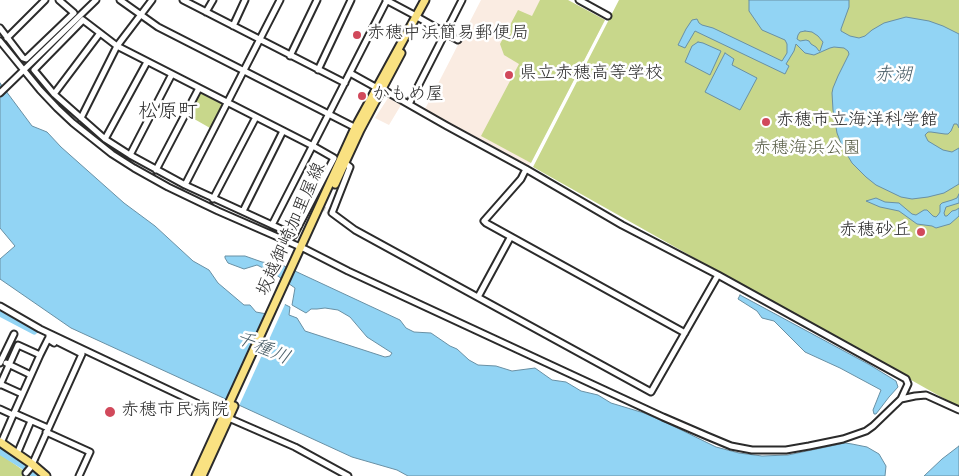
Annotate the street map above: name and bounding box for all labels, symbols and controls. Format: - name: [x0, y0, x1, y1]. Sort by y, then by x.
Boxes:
- place label: 赤穂中浜簡易郵便局: [367, 24, 529, 46]
- marker: 赤穂中浜簡易郵便局: [351, 29, 363, 41]
- place label: 県立赤穂高等学校: [519, 64, 663, 86]
- water label: 赤湖: [874, 66, 912, 88]
- marker: 県立赤穂高等学校: [503, 69, 515, 81]
- place label: かもめ屋: [372, 85, 444, 107]
- marker: かもめ屋: [356, 90, 368, 102]
- district label: 松原町: [138, 102, 198, 126]
- place label: 赤穂市立海洋科学館: [776, 111, 938, 133]
- marker: 赤穂市立海洋科学館: [760, 116, 772, 128]
- park label: 赤穂海浜公園: [753, 139, 861, 161]
- street label: 坂越御崎加里屋線: [254, 160, 332, 300]
- place label: 赤穂砂丘: [839, 221, 911, 243]
- marker: 赤穂砂丘: [915, 226, 927, 238]
- water label: 千種川: [231, 328, 293, 372]
- place label: 赤穂市民病院: [121, 401, 229, 423]
- marker: 赤穂市民病院: [103, 405, 117, 419]

